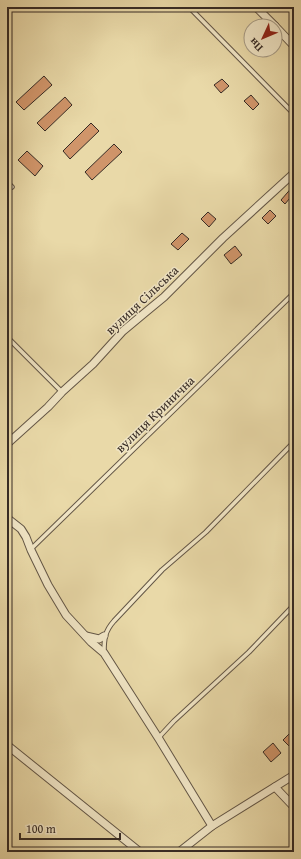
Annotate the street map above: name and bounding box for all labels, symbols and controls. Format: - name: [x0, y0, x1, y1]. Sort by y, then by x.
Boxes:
- north arrow: [243, 18, 283, 58]
- text: Пн: [245, 34, 266, 56]
- street label: вулиця Сільська: [101, 261, 183, 339]
- street label: вулиця Кринична: [111, 371, 199, 457]
- scale bar: [20, 815, 120, 841]
- text: 100 m: [26, 820, 56, 837]

